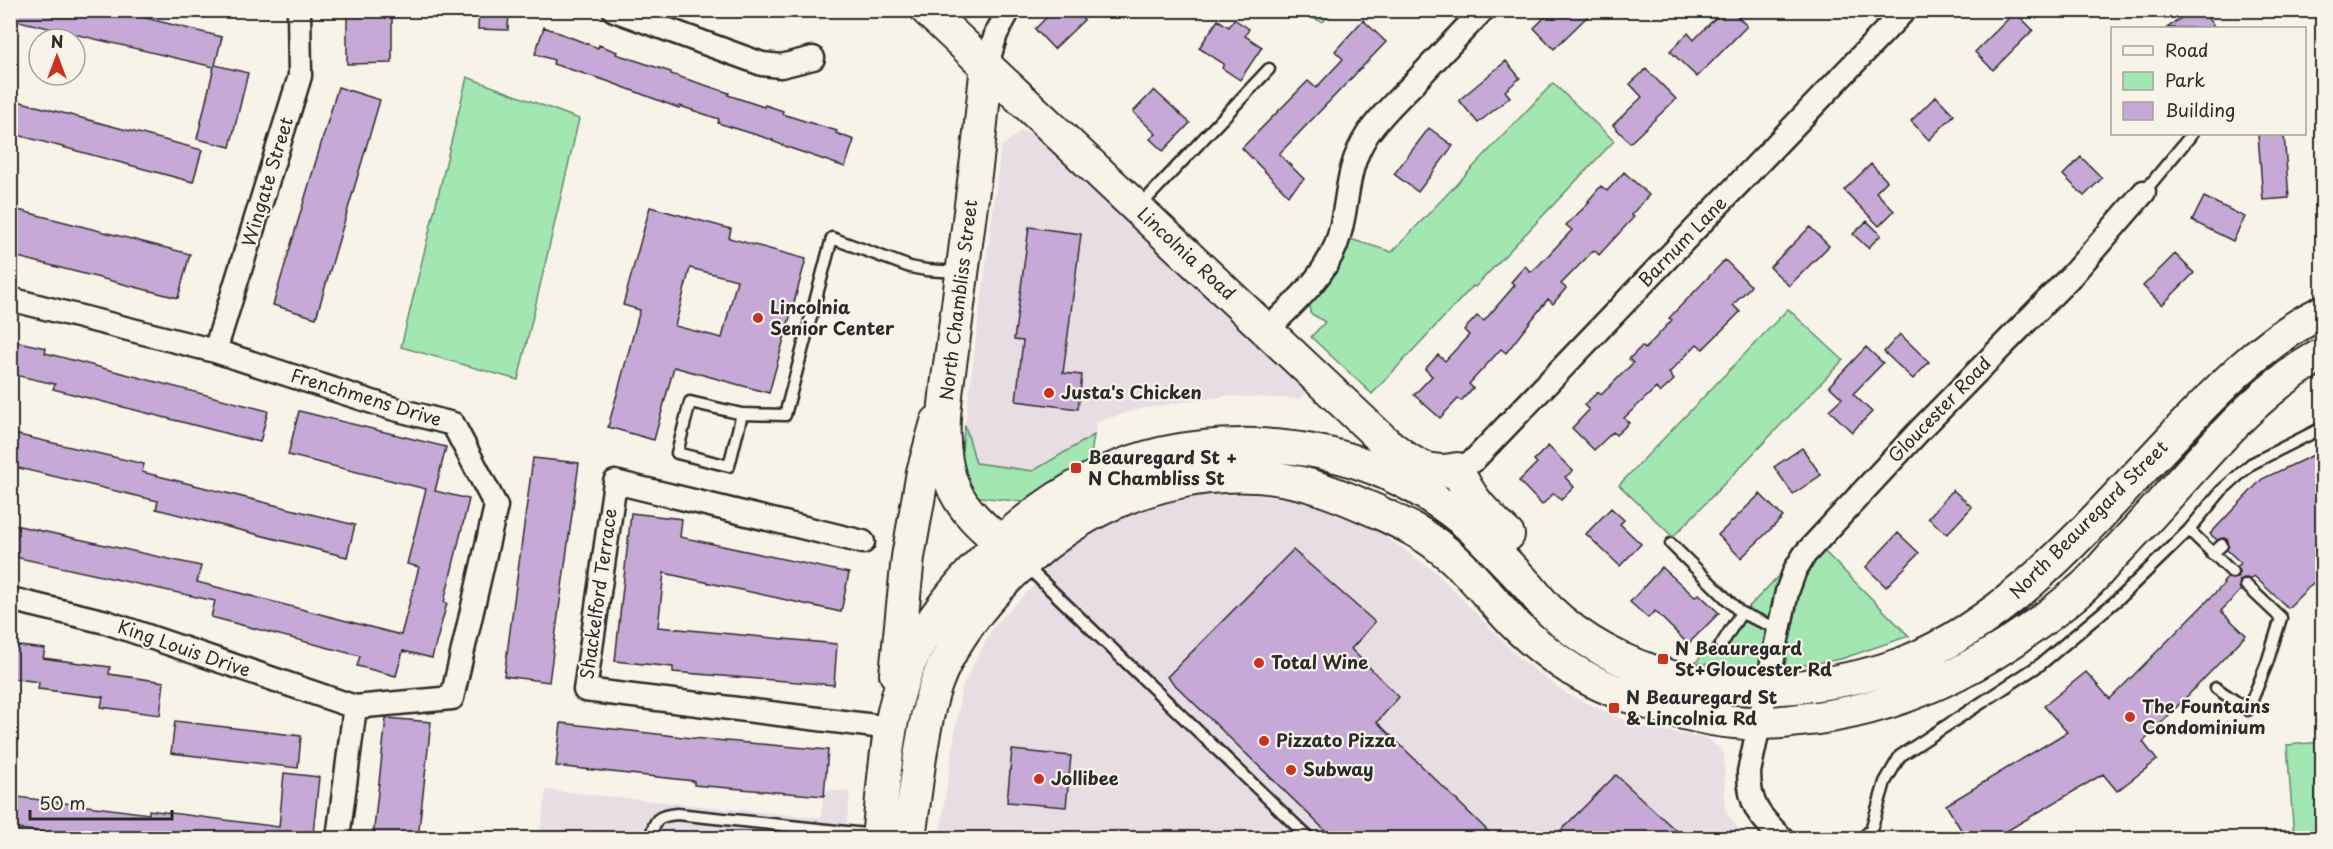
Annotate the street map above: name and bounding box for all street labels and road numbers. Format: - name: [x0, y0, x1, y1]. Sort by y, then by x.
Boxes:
- street label: Wingate Street: [234, 113, 299, 250]
- street label: Barnum Lane: [1632, 189, 1732, 292]
- street label: North Chambliss Street: [932, 198, 983, 402]
- street label: Lincolnia Road: [1132, 200, 1242, 306]
- street label: Gloucester Road: [1881, 350, 1997, 468]
- street label: Frenchmens Drive: [288, 361, 445, 432]
- street label: North Beauregard Street: [2003, 434, 2173, 604]
- street label: Shackelford Terrace: [572, 507, 623, 681]
- street label: King Louis Drive: [115, 612, 254, 683]

